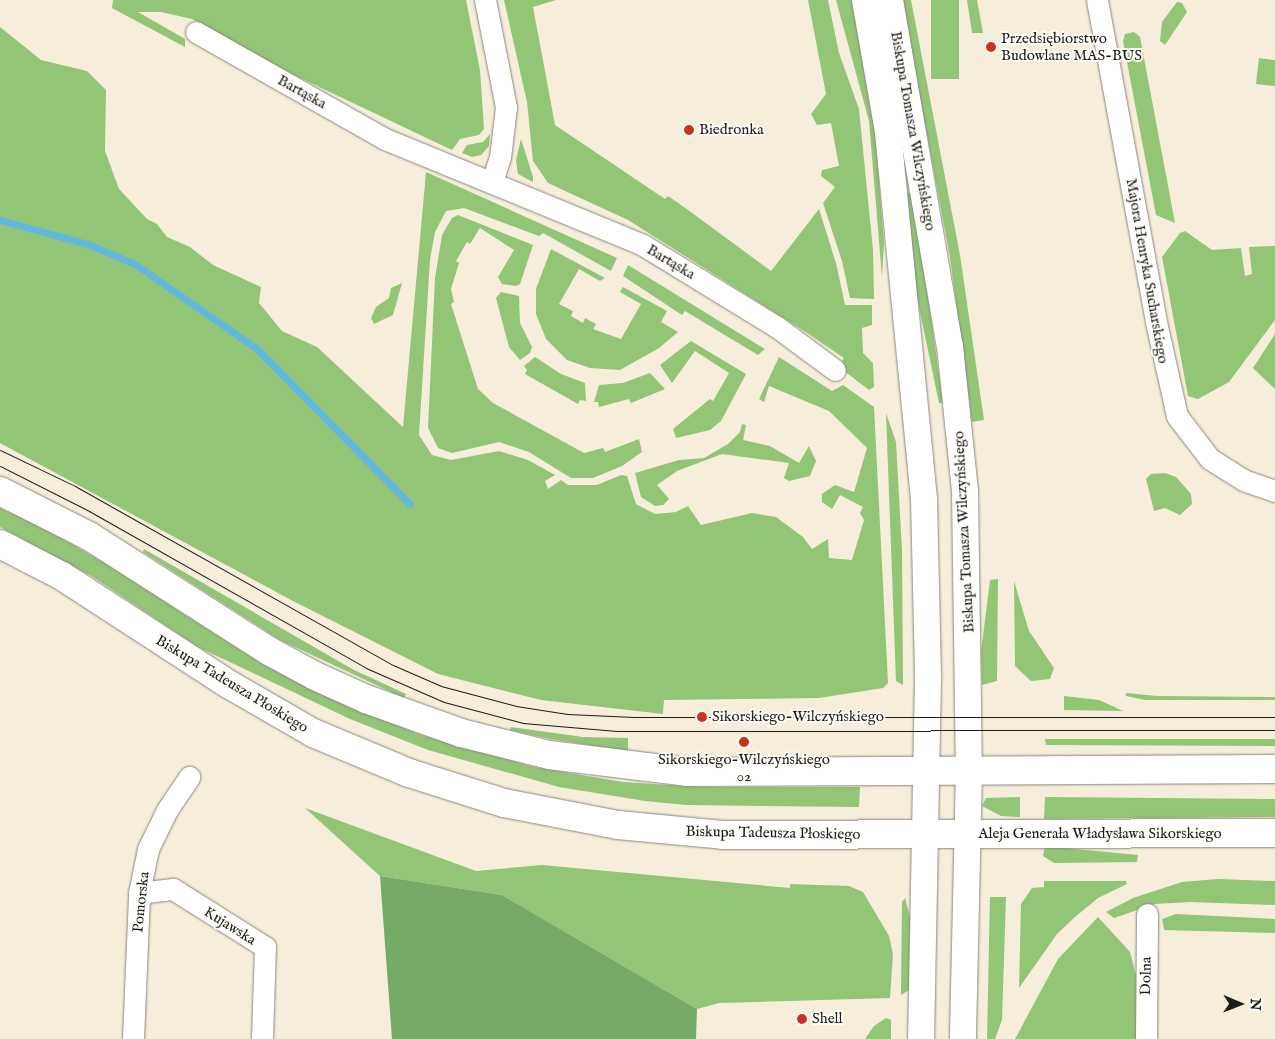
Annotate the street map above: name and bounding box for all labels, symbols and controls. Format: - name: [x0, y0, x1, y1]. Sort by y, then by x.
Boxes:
- place label: Przedsiębiorstwo Budowlane MAS-BUS: [1001, 29, 1142, 64]
- street label: Biskupa Tomasza Wilczyńskiego: [887, 30, 939, 232]
- marker: Przedsiębiorstwo Budowlane MAS-BUS: [985, 41, 997, 53]
- street label: Bartąska: [274, 71, 330, 113]
- place label: Biedronka: [699, 121, 764, 139]
- marker: Biedronka: [683, 124, 695, 136]
- street label: Majora Henryka Sucharskiego: [1122, 177, 1172, 365]
- street label: Bartąska: [644, 241, 698, 283]
- street label: Biskupa Tomasza Wilczyńskiego: [950, 431, 978, 633]
- street label: Biskupa Tadeusza Płoskiego: [152, 631, 312, 737]
- place label: Sikorskiego-Wilczyńskiego: [712, 708, 884, 726]
- marker: Sikorskiego-Wilczyńskiego: [696, 711, 708, 723]
- marker: Sikorskiego-Wilczyńskiego 02: [738, 736, 750, 748]
- place label: Sikorskiego-Wilczyńskiego 02: [658, 750, 830, 785]
- street label: Biskupa Tadeusza Płoskiego: [685, 822, 861, 844]
- street label: Aleja Generała Władysława Sikorskiego: [978, 825, 1222, 843]
- street label: Pomorska: [129, 871, 153, 933]
- street label: Kujawska: [201, 903, 259, 949]
- street label: Dolna: [1137, 957, 1155, 995]
- north arrow: [1215, 979, 1265, 1029]
- text: N: [1246, 998, 1264, 1010]
- place label: Shell: [812, 1010, 843, 1028]
- marker: Shell: [796, 1013, 808, 1025]

